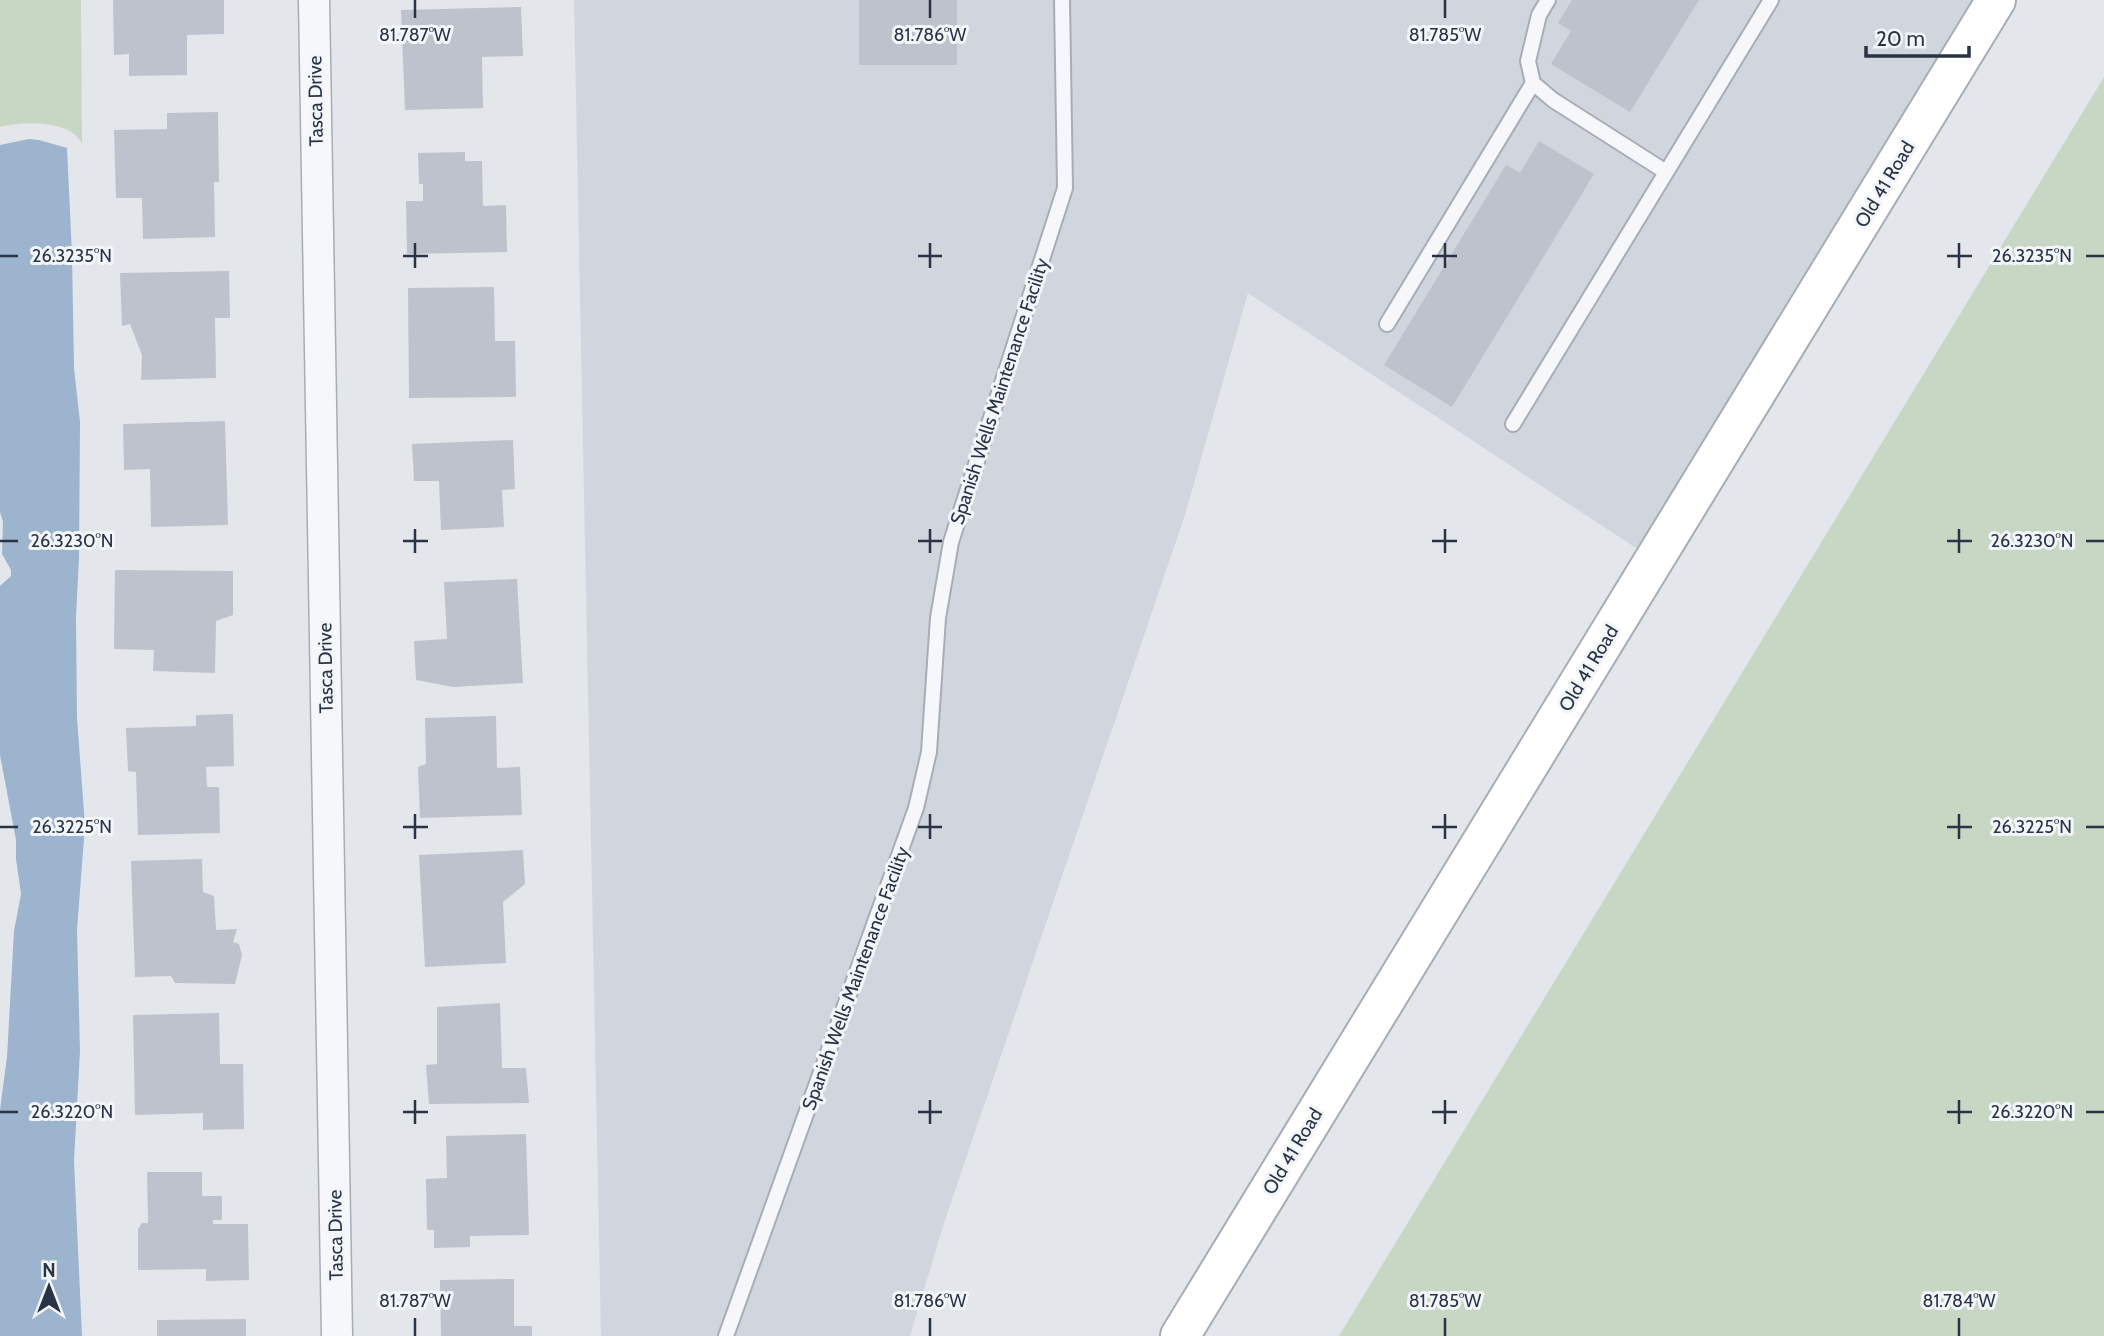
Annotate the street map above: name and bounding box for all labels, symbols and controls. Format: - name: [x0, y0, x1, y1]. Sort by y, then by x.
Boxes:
- scale bar: [1866, 14, 1969, 58]
- text: 81.787°W: [379, 24, 451, 46]
- text: 81.786°W: [894, 24, 966, 46]
- text: 81.785°W: [1409, 24, 1481, 46]
- text: 20 m: [1876, 26, 1925, 51]
- street label: Tasca Drive: [303, 55, 328, 146]
- street label: Old 41 Road: [1850, 137, 1919, 231]
- text: 26.3235°N: [32, 245, 112, 267]
- text: 26.3235°N: [1992, 245, 2072, 267]
- street label: Spanish Wells Maintenance Facility: [945, 255, 1054, 527]
- text: 26.3230°N: [31, 530, 113, 552]
- text: 26.3230°N: [1991, 530, 2073, 552]
- street label: Old 41 Road: [1554, 621, 1623, 715]
- street label: Tasca Drive: [313, 622, 338, 713]
- text: 26.3225°N: [32, 816, 112, 838]
- text: 26.3225°N: [1992, 816, 2072, 838]
- street label: Spanish Wells Maintenance Facility: [797, 843, 914, 1113]
- text: 26.3220°N: [31, 1101, 113, 1123]
- text: 26.3220°N: [1991, 1101, 2073, 1123]
- street label: Old 41 Road: [1258, 1104, 1327, 1198]
- street label: Tasca Drive: [323, 1189, 348, 1280]
- north arrow: [14, 1252, 84, 1322]
- text: N: [42, 1259, 56, 1282]
- text: 81.787°W: [379, 1290, 451, 1312]
- text: 81.786°W: [894, 1290, 966, 1312]
- text: 81.785°W: [1409, 1290, 1481, 1312]
- text: 81.784°W: [1923, 1290, 1995, 1312]

